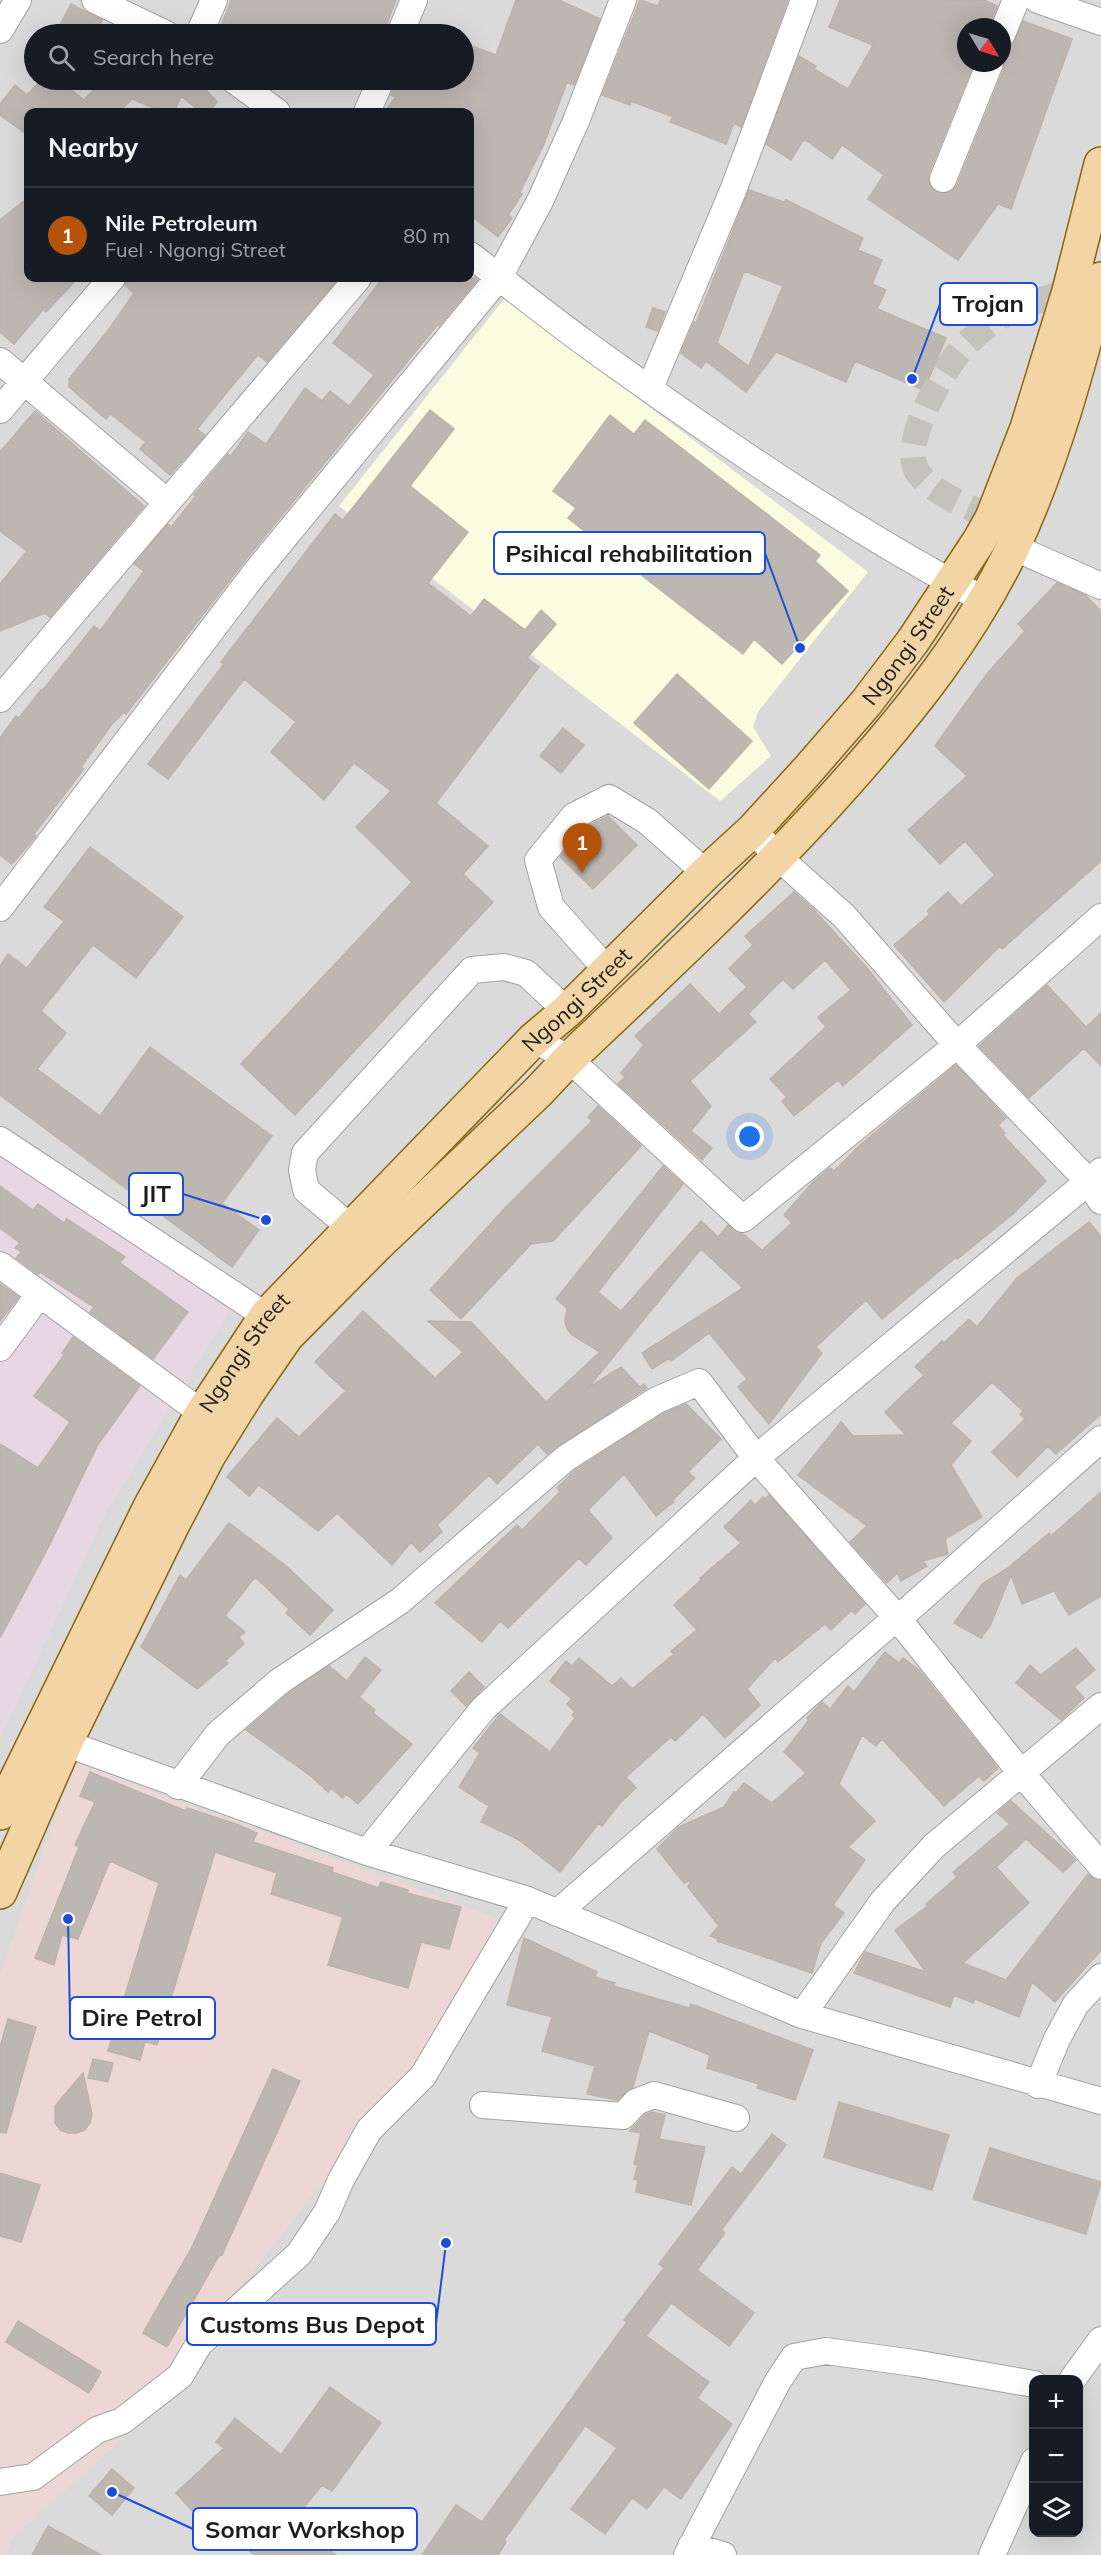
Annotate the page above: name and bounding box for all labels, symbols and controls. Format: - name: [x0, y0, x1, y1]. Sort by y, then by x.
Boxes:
- north arrow: [957, 18, 1011, 72]
- search box: [24, 24, 474, 90]
- icon: search: [45, 41, 78, 74]
- text: Search here: [93, 43, 214, 71]
- text: Nearby: [48, 131, 138, 164]
- text: Nile Petroleum: [105, 209, 258, 237]
- text: 1: [62, 223, 74, 248]
- text: 80 m: [403, 223, 450, 248]
- text: Fuel · Ngongi Street: [105, 237, 286, 262]
- callout: Trojan: [940, 283, 1037, 325]
- text: Trojan: [952, 288, 1024, 318]
- callout: Psihical rehabilitation: [494, 532, 765, 574]
- text: Psihical rehabilitation: [505, 538, 753, 568]
- street label: Ngongi Street: [856, 580, 960, 711]
- pin: 1: [562, 824, 602, 873]
- street label: Ngongi Street: [516, 941, 637, 1057]
- your location: [735, 1122, 764, 1151]
- callout: JIT: [129, 1173, 183, 1215]
- text: JIT: [141, 1178, 171, 1208]
- street label: Ngongi Street: [192, 1286, 296, 1418]
- callout: Dire Petrol: [70, 1997, 215, 2039]
- text: Dire Petrol: [82, 2002, 202, 2032]
- callout: Customs Bus Depot: [187, 2303, 436, 2345]
- text: Customs Bus Depot: [200, 2309, 424, 2339]
- map controls: [1029, 2375, 1083, 2537]
- button: +: [1029, 2375, 1083, 2429]
- button: −: [1029, 2429, 1083, 2483]
- button: layers: [1029, 2483, 1083, 2537]
- callout: Somar Workshop: [193, 2508, 417, 2550]
- text: Somar Workshop: [205, 2514, 405, 2544]

